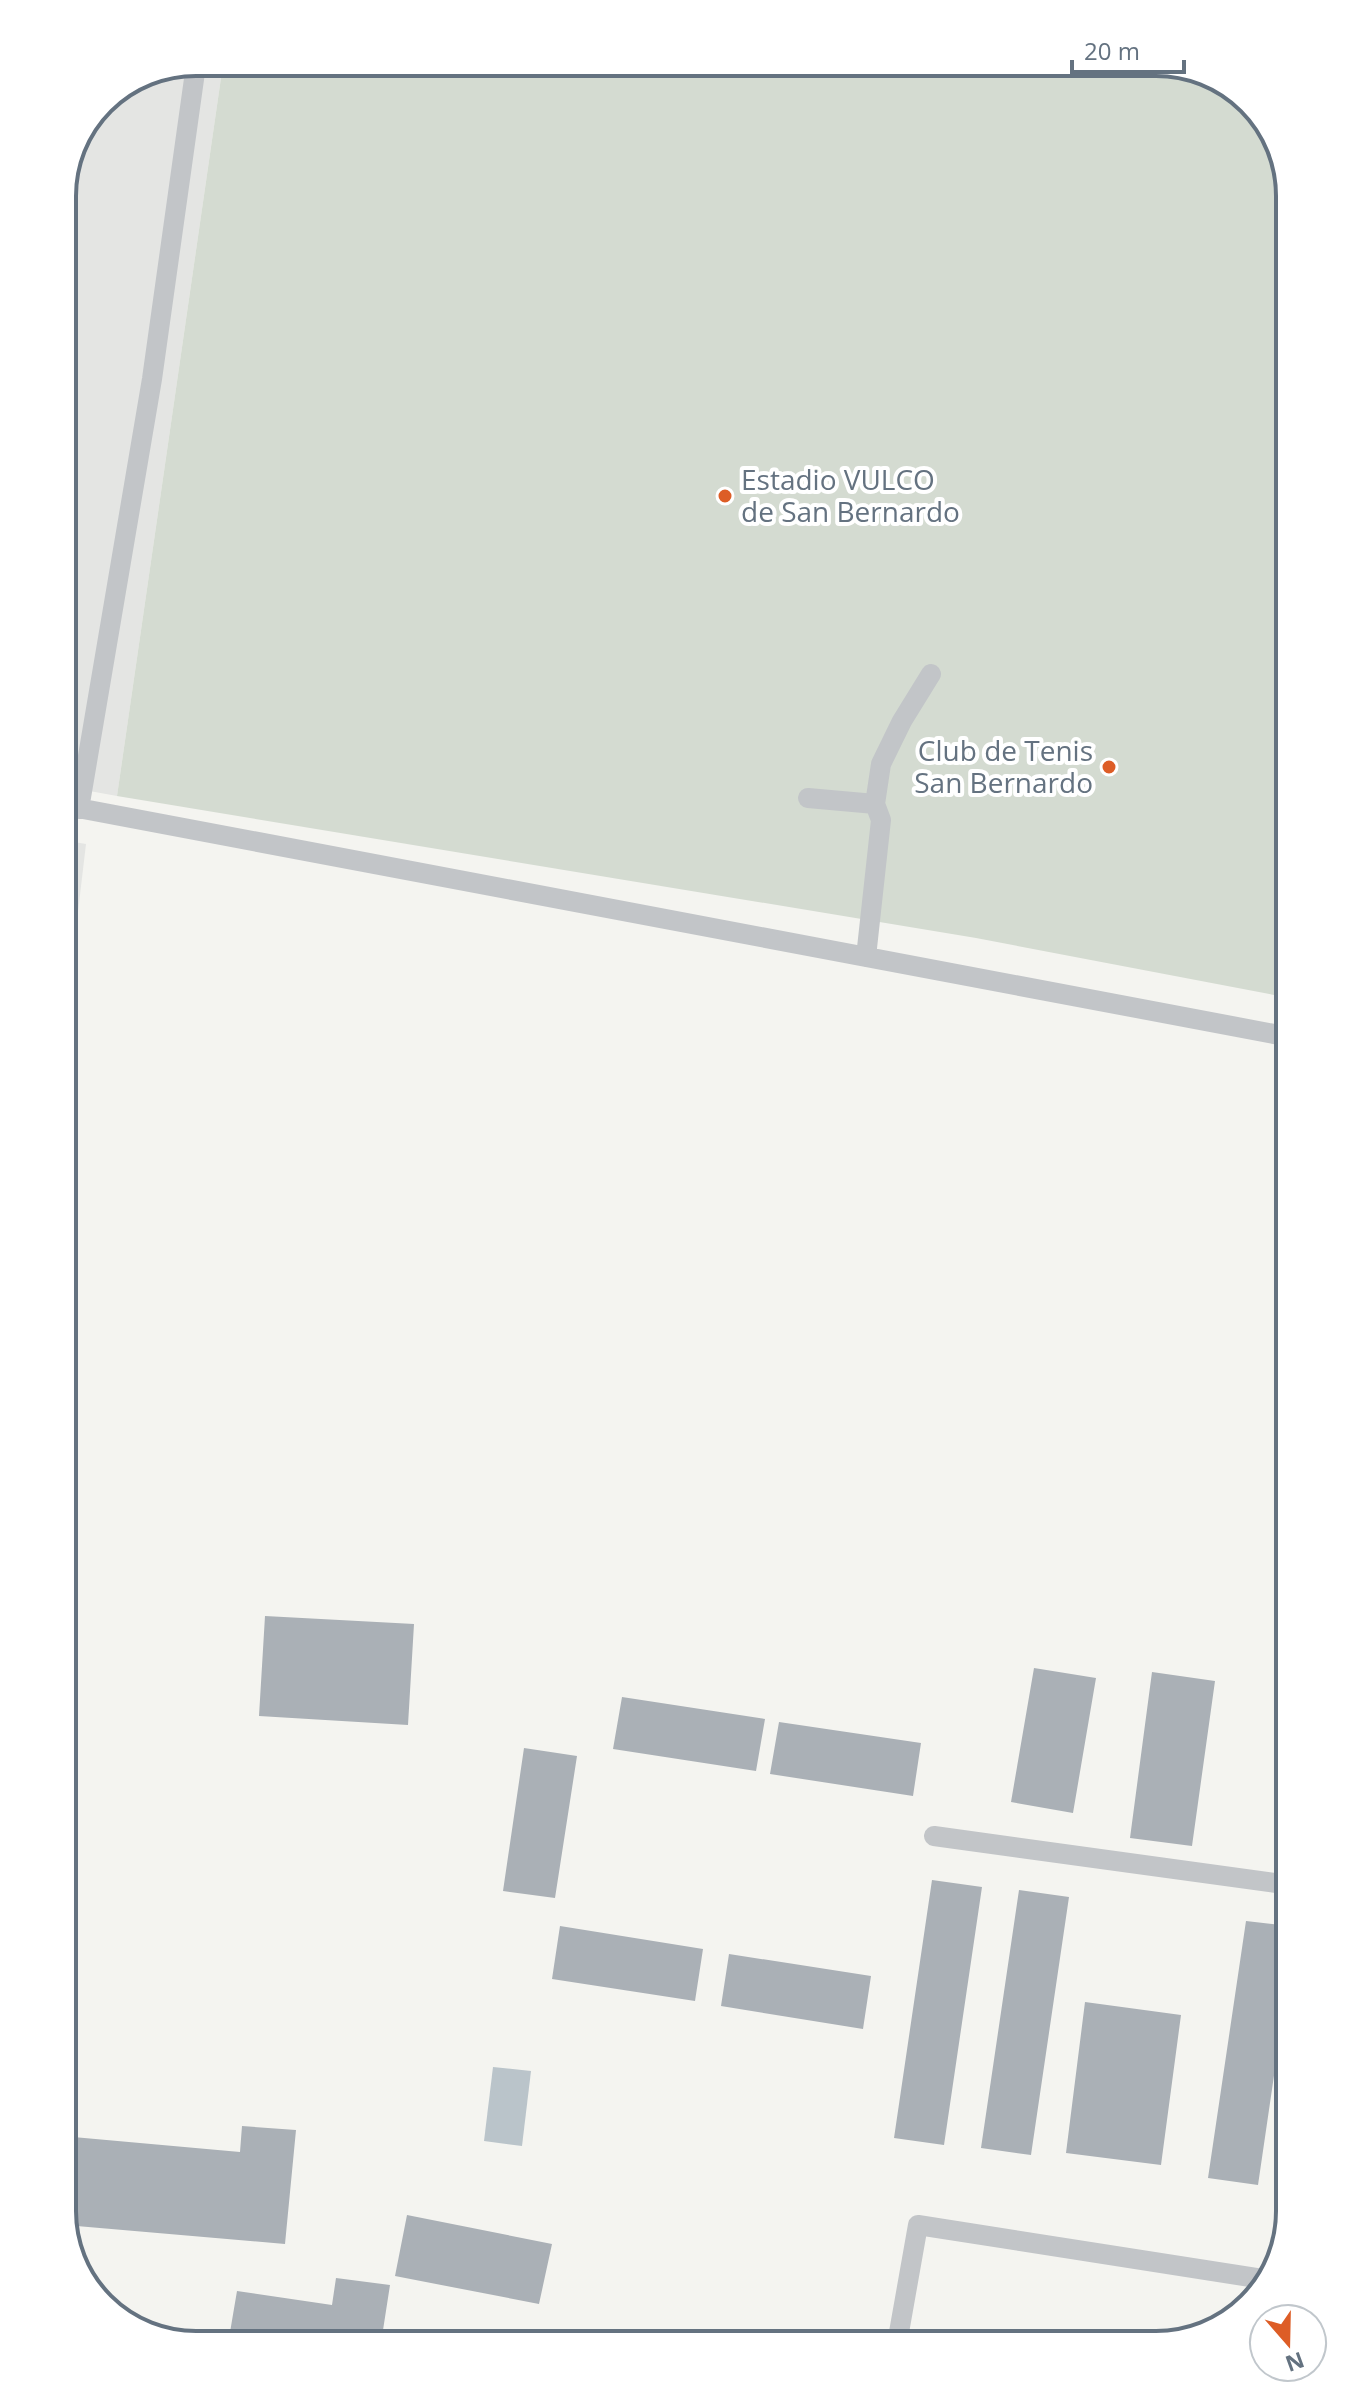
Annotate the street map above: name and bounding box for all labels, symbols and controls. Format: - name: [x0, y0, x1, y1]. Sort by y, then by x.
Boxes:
- scale bar: [1072, 24, 1184, 74]
- text: 20 m: [1084, 34, 1140, 67]
- place label: Estadio VULCO de San Bernardo: [741, 460, 960, 530]
- marker: Estadio VULCO de San Bernardo: [716, 487, 734, 505]
- place label: Club de Tenis San Bernardo: [914, 731, 1093, 801]
- marker: Club de Tenis San Bernardo: [1100, 758, 1118, 776]
- north arrow: [1248, 2303, 1328, 2383]
- text: N: [1282, 2346, 1309, 2380]

